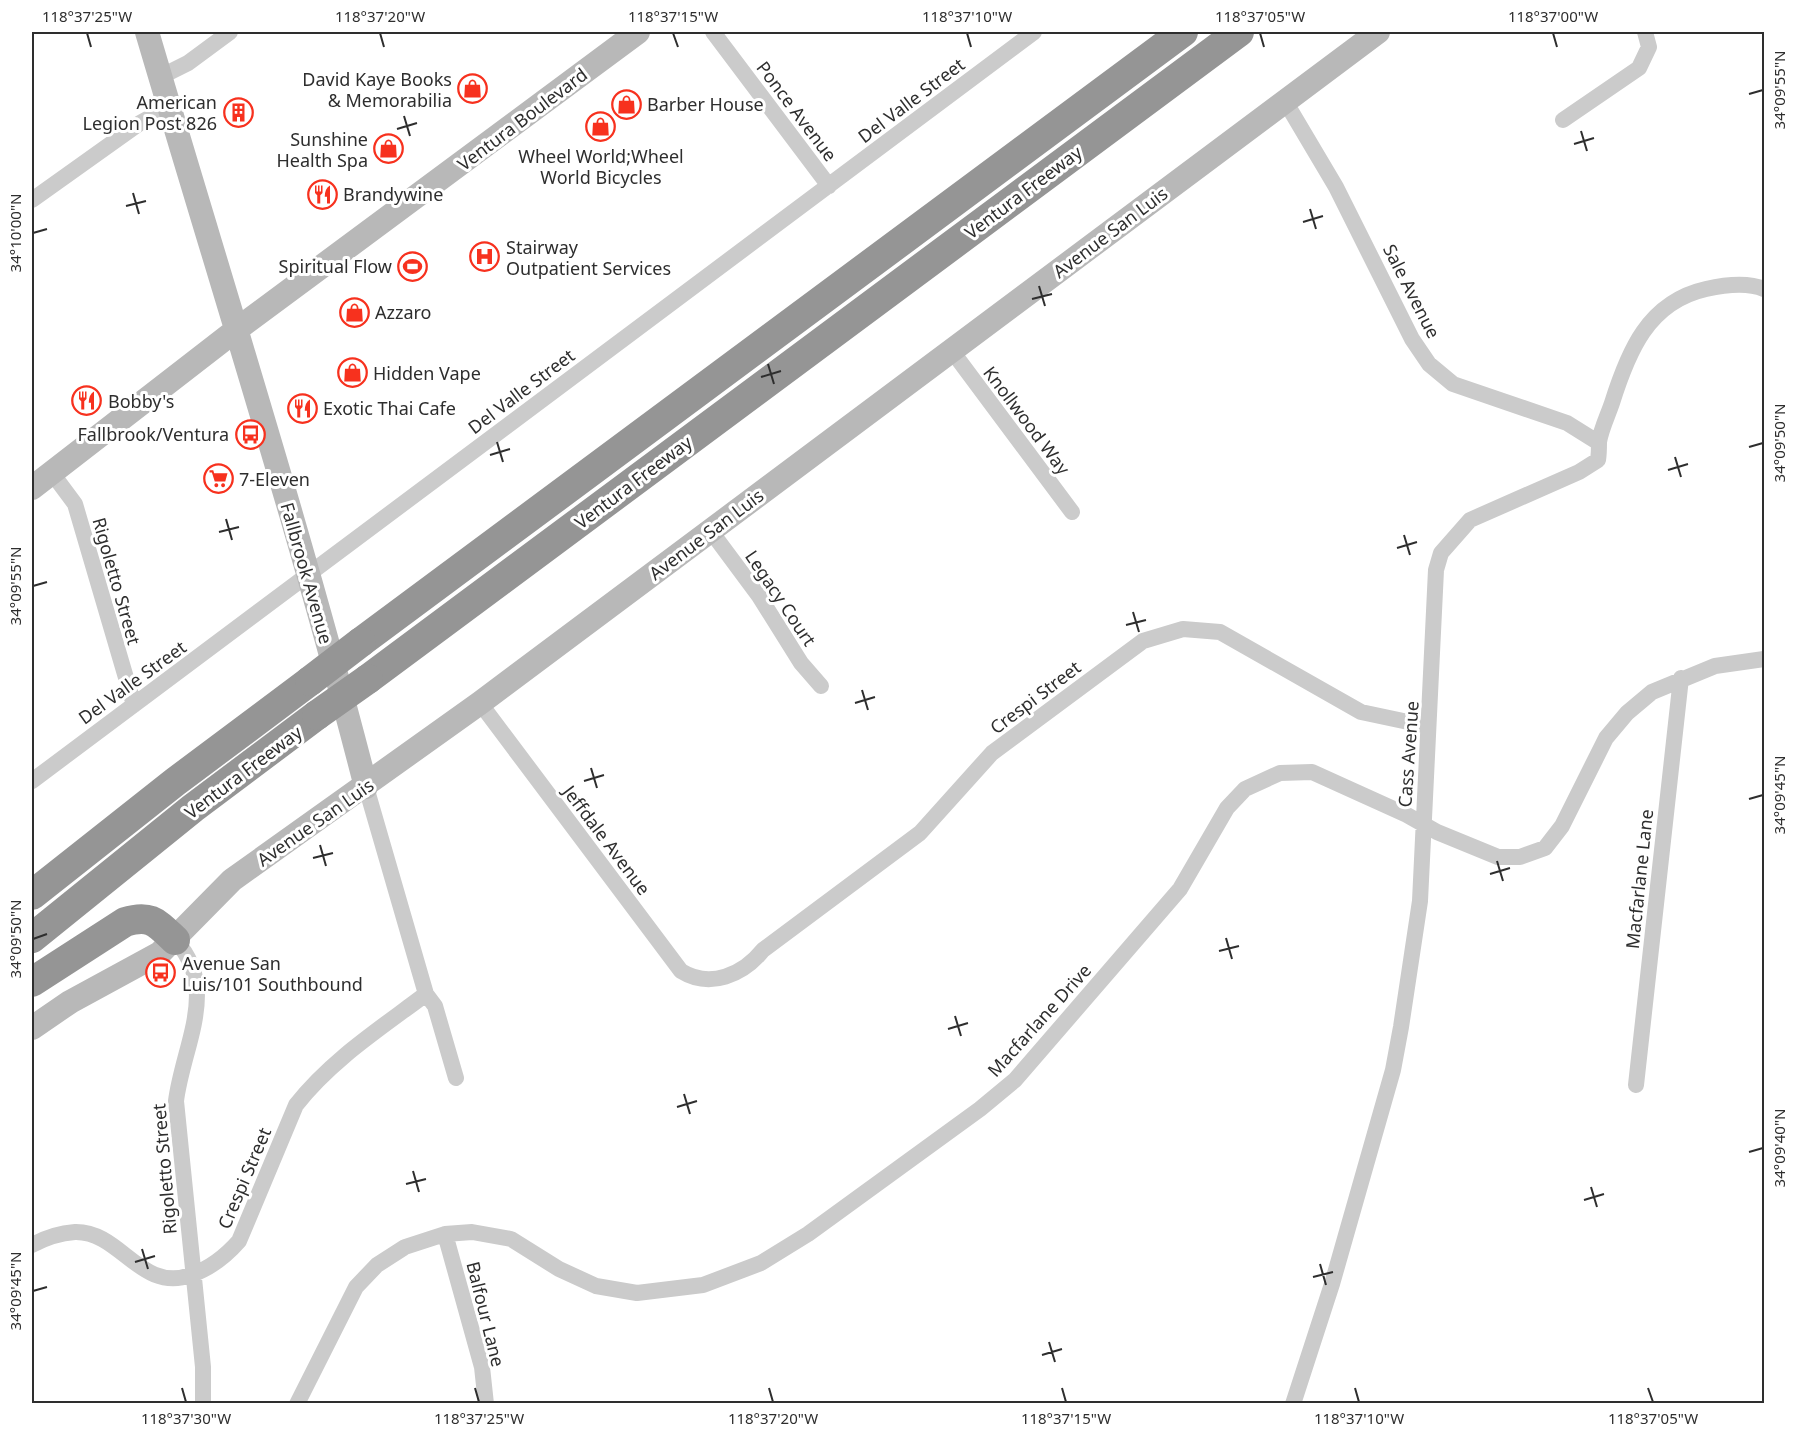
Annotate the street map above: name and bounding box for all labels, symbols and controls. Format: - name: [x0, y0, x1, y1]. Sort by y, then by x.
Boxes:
- text: 118°37'25"W: [42, 6, 132, 26]
- text: 118°37'20"W: [335, 6, 425, 26]
- text: 118°37'15"W: [628, 6, 718, 26]
- text: 118°37'10"W: [922, 6, 1012, 26]
- text: 118°37'05"W: [1215, 6, 1305, 26]
- text: 118°37'00"W: [1508, 6, 1598, 26]
- text: 34°09'55"N: [1769, 51, 1789, 129]
- street label: Del Valle Street: [853, 52, 970, 148]
- street label: Ponce Avenue: [751, 56, 843, 166]
- street label: Ventura Boulevard: [452, 62, 592, 176]
- place label: David Kaye Books & Memorabilia: [302, 67, 452, 112]
- shop icon: David Kaye Books & Memorabilia: [457, 73, 489, 105]
- shop icon: Barber House: [610, 88, 642, 120]
- place label: American Legion Post 826: [83, 90, 217, 135]
- place label: Barber House: [647, 92, 764, 116]
- building icon: American Legion Post 826: [222, 96, 254, 128]
- shop icon: Wheel World;Wheel World Bicycles: [585, 111, 617, 143]
- place label: Sunshine Health Spa: [276, 127, 368, 172]
- shop icon: Sunshine Health Spa: [373, 133, 405, 165]
- street label: Ventura Freeway: [959, 140, 1087, 244]
- place label: Wheel World;Wheel World Bicycles: [518, 144, 684, 189]
- restaurant icon: Brandywine: [306, 178, 338, 210]
- street label: Avenue San Luis: [1048, 181, 1172, 283]
- place label: Brandywine: [343, 182, 443, 206]
- text: 34°10'00"N: [5, 194, 25, 272]
- place label: Stairway Outpatient Services: [506, 235, 671, 280]
- street label: Sale Avenue: [1378, 240, 1446, 342]
- hospital icon: Stairway Outpatient Services: [469, 241, 501, 273]
- sports icon: Spiritual Flow: [397, 250, 429, 282]
- place label: Spiritual Flow: [279, 254, 392, 278]
- shop icon: Azzaro: [338, 296, 370, 328]
- place label: Azzaro: [375, 300, 431, 324]
- street label: Del Valle Street: [463, 343, 580, 439]
- shop icon: Hidden Vape: [336, 357, 368, 389]
- place label: Hidden Vape: [373, 361, 481, 385]
- street label: Knollwood Way: [978, 361, 1076, 480]
- restaurant icon: Bobby's: [71, 385, 103, 417]
- place label: Bobby's: [108, 389, 174, 413]
- restaurant icon: Exotic Thai Cafe: [286, 392, 318, 424]
- place label: Exotic Thai Cafe: [323, 396, 456, 420]
- text: 34°09'50"N: [1769, 404, 1789, 482]
- bus stop icon: Fallbrook/Ventura: [234, 418, 266, 450]
- place label: Fallbrook/Ventura: [78, 422, 229, 446]
- street label: Ventura Freeway: [569, 430, 697, 534]
- supermarket icon: 7-Eleven: [202, 463, 234, 495]
- place label: 7-Eleven: [239, 467, 310, 491]
- street label: Avenue San Luis: [644, 483, 768, 585]
- street label: Fallbrook Avenue: [275, 499, 339, 647]
- street label: Rigoletto Street: [87, 515, 147, 648]
- street label: Legacy Court: [740, 545, 822, 651]
- text: 34°09'55"N: [5, 547, 25, 625]
- street label: Del Valle Street: [73, 635, 191, 729]
- street label: Crespi Street: [985, 655, 1086, 739]
- street label: Cass Avenue: [1392, 700, 1424, 808]
- street label: Ventura Freeway: [179, 720, 307, 824]
- text: 34°09'45"N: [1769, 756, 1789, 834]
- street label: Avenue San Luis: [252, 773, 378, 871]
- street label: Jeffdale Avenue: [557, 779, 656, 900]
- street label: Macfarlane Lane: [1620, 808, 1658, 950]
- text: 34°09'50"N: [5, 900, 25, 978]
- place label: Avenue San Luis/101 Southbound: [182, 951, 363, 996]
- bus stop icon: Avenue San Luis/101 Southbound: [145, 957, 177, 989]
- street label: Macfarlane Drive: [982, 958, 1096, 1082]
- street label: Rigoletto Street: [146, 1102, 182, 1236]
- text: 34°09'40"N: [1769, 1109, 1789, 1187]
- street label: Crespi Street: [212, 1123, 276, 1232]
- text: 34°09'45"N: [5, 1252, 25, 1330]
- street label: Balfour Lane: [461, 1259, 511, 1369]
- text: 118°37'30"W: [141, 1408, 231, 1428]
- text: 118°37'25"W: [434, 1408, 524, 1428]
- text: 118°37'20"W: [728, 1408, 818, 1428]
- text: 118°37'15"W: [1021, 1408, 1111, 1428]
- text: 118°37'10"W: [1314, 1408, 1404, 1428]
- text: 118°37'05"W: [1608, 1408, 1698, 1428]

